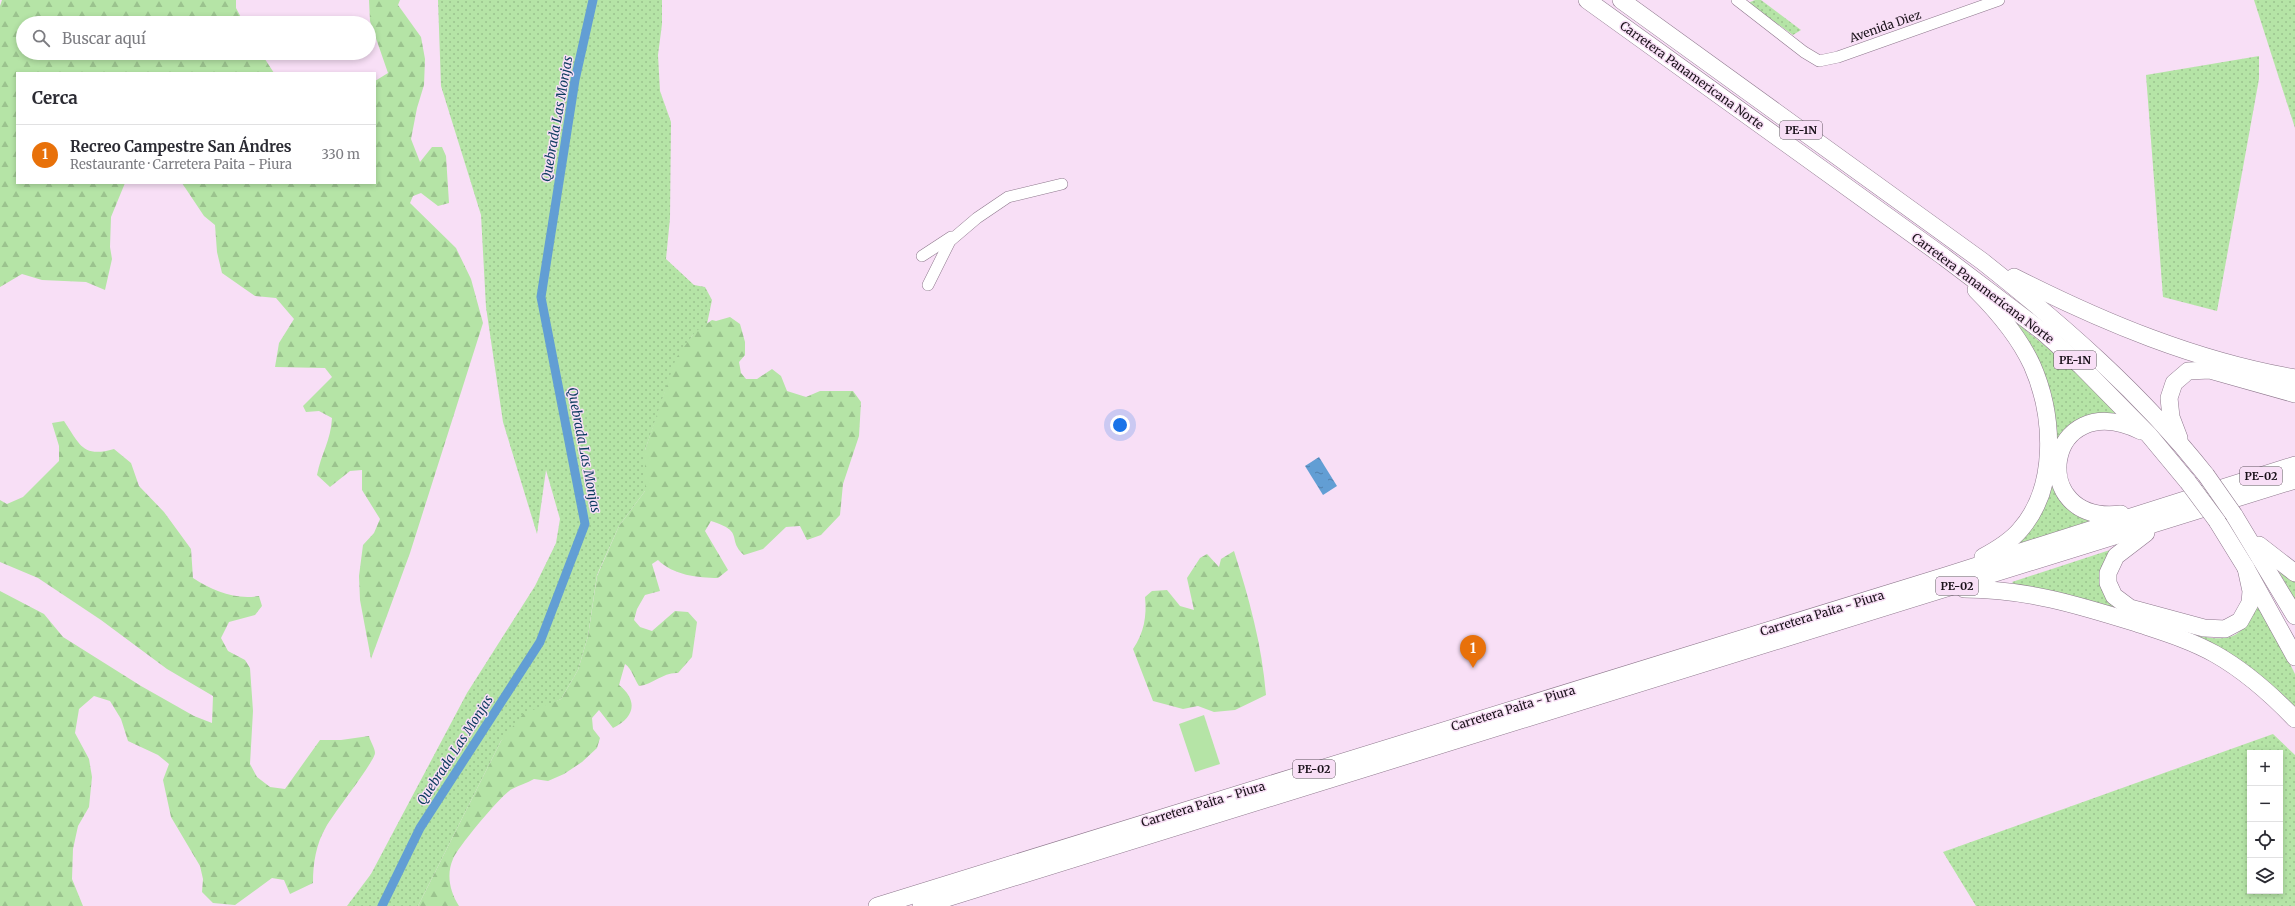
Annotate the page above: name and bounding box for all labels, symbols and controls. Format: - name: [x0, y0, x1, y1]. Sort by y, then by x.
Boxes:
- street label: Avenida Diez: [1846, 7, 1923, 46]
- search box: [16, 16, 376, 60]
- street label: Carretera Panamericana Norte: [1617, 18, 1767, 132]
- icon: search: [30, 27, 52, 49]
- text: Buscar aquí: [62, 29, 146, 48]
- water label: Quebrada Las Monjas: [538, 54, 577, 183]
- text: Cerca: [32, 87, 78, 109]
- road number: PE-1N: [1780, 121, 1822, 139]
- text: Recreo Campestre San Ándres: [70, 137, 292, 156]
- text: 1: [42, 146, 48, 163]
- text: 330 m: [321, 146, 360, 163]
- text: Restaurante · Carretera Paita - Piura: [70, 156, 292, 173]
- street label: Carretera Panamericana Norte: [1909, 230, 2057, 346]
- road number: PE-1N: [2054, 351, 2096, 369]
- water label: Quebrada Las Monjas: [563, 386, 605, 515]
- your location: [1110, 415, 1130, 435]
- road number: PE-02: [2240, 467, 2282, 485]
- road number: PE-02: [1936, 577, 1978, 595]
- street label: Carretera Paita - Piura: [1758, 587, 1886, 639]
- pin: 1: [1460, 635, 1486, 668]
- street label: Carretera Paita - Piura: [1449, 682, 1577, 734]
- water label: Quebrada Las Monjas: [413, 691, 497, 808]
- map controls: [2247, 750, 2283, 894]
- button: +: [2247, 750, 2283, 786]
- road number: PE-02: [1293, 760, 1335, 778]
- street label: Carretera Paita - Piura: [1139, 778, 1267, 830]
- button: −: [2247, 786, 2283, 822]
- button: locate: [2247, 822, 2283, 858]
- button: layers: [2247, 858, 2283, 894]

